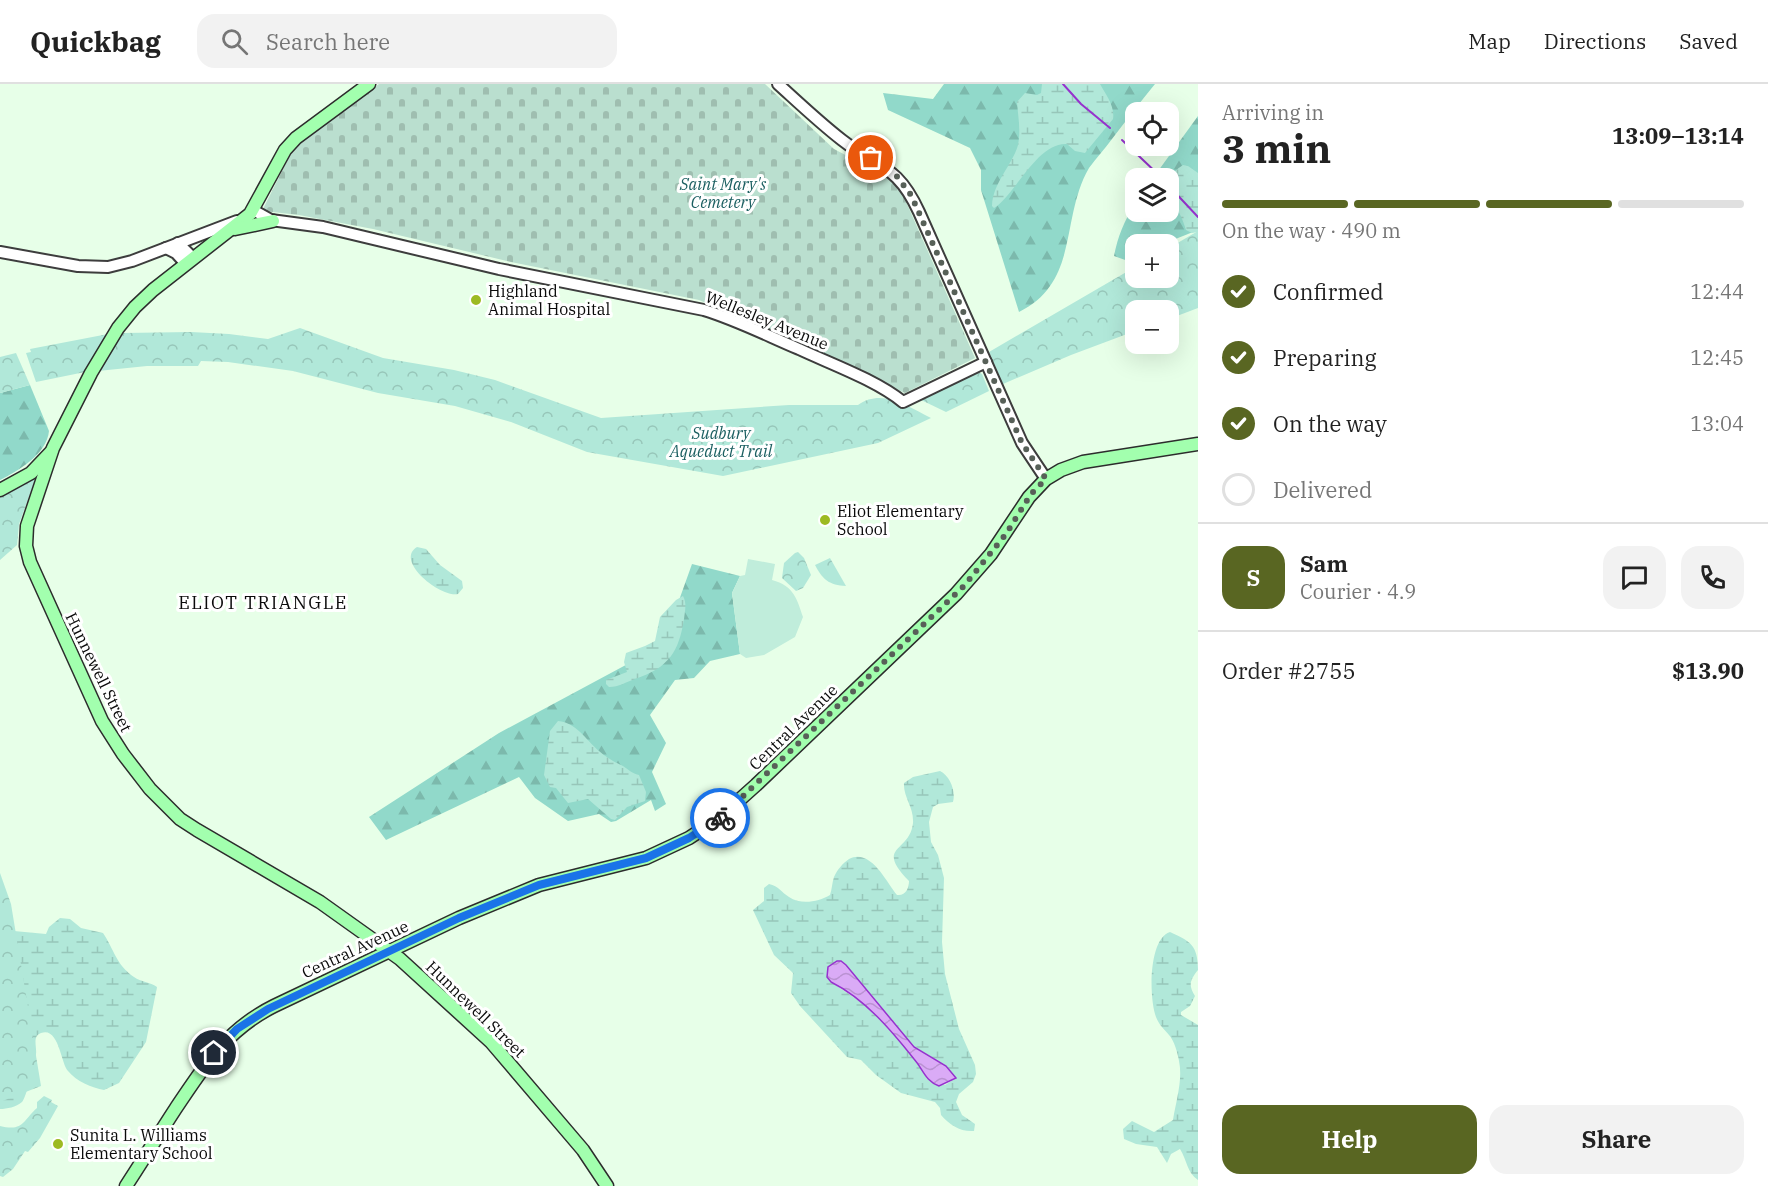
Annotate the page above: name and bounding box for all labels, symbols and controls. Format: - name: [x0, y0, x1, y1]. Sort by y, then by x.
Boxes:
- search box: [197, 14, 617, 68]
- text: Quickbag: [30, 23, 161, 60]
- icon: search: [218, 25, 251, 58]
- text: Search here: [266, 27, 390, 56]
- text: Map: [1468, 27, 1511, 55]
- text: Directions: [1544, 27, 1646, 55]
- text: Saved: [1679, 27, 1738, 55]
- text: Arriving in: [1222, 99, 1324, 126]
- map controls: [1125, 102, 1179, 354]
- button: locate: [1125, 102, 1179, 156]
- text: 13:09–13:14: [1612, 121, 1744, 150]
- text: 3 min: [1222, 123, 1331, 174]
- pin: [845, 132, 896, 183]
- icon: bag: [854, 141, 887, 174]
- button: layers: [1125, 168, 1179, 222]
- park label: Saint Mary's Cemetery: [679, 174, 766, 212]
- text: On the way · 490 m: [1222, 217, 1401, 244]
- button: +: [1125, 234, 1179, 288]
- icon: check: [1222, 275, 1255, 308]
- text: Confirmed: [1273, 277, 1384, 306]
- text: 12:44: [1690, 278, 1744, 305]
- place label: Highland Animal Hospital: [488, 281, 610, 319]
- street label: Wellesley Avenue: [702, 286, 832, 354]
- marker: Highland Animal Hospital: [469, 293, 483, 307]
- button: −: [1125, 300, 1179, 354]
- icon: check: [1222, 341, 1255, 374]
- text: Preparing: [1273, 343, 1377, 372]
- text: 12:45: [1690, 344, 1744, 371]
- icon: check: [1222, 407, 1255, 440]
- text: On the way: [1273, 409, 1387, 438]
- text: 13:04: [1690, 410, 1744, 437]
- park label: Sudbury Aqueduct Trail: [669, 423, 773, 461]
- text: Delivered: [1273, 475, 1372, 504]
- place label: Eliot Elementary School: [837, 501, 964, 539]
- marker: Eliot Elementary School: [818, 513, 832, 527]
- button: chat: [1603, 546, 1666, 609]
- button: phone: [1681, 546, 1744, 609]
- text: Sam: [1300, 549, 1348, 578]
- text: S: [1247, 563, 1260, 592]
- text: Courier · 4.9: [1300, 578, 1416, 605]
- district label: ELIOT TRIANGLE: [178, 591, 348, 614]
- street label: Hunnewell Street: [61, 609, 137, 735]
- text: Order #2755: [1222, 656, 1356, 685]
- text: $13.90: [1672, 656, 1744, 685]
- street label: Central Avenue: [745, 680, 841, 774]
- courier: [690, 788, 750, 848]
- icon: bike: [704, 802, 737, 835]
- street label: Central Avenue: [299, 916, 411, 982]
- street label: Hunnewell Street: [422, 956, 530, 1062]
- pin: [188, 1027, 239, 1078]
- icon: home: [197, 1036, 230, 1069]
- button: Help: [1222, 1105, 1477, 1174]
- button: Share: [1489, 1105, 1744, 1174]
- place label: Sunita L. Williams Elementary School: [70, 1125, 213, 1163]
- marker: Sunita L. Williams Elementary School: [51, 1137, 65, 1151]

